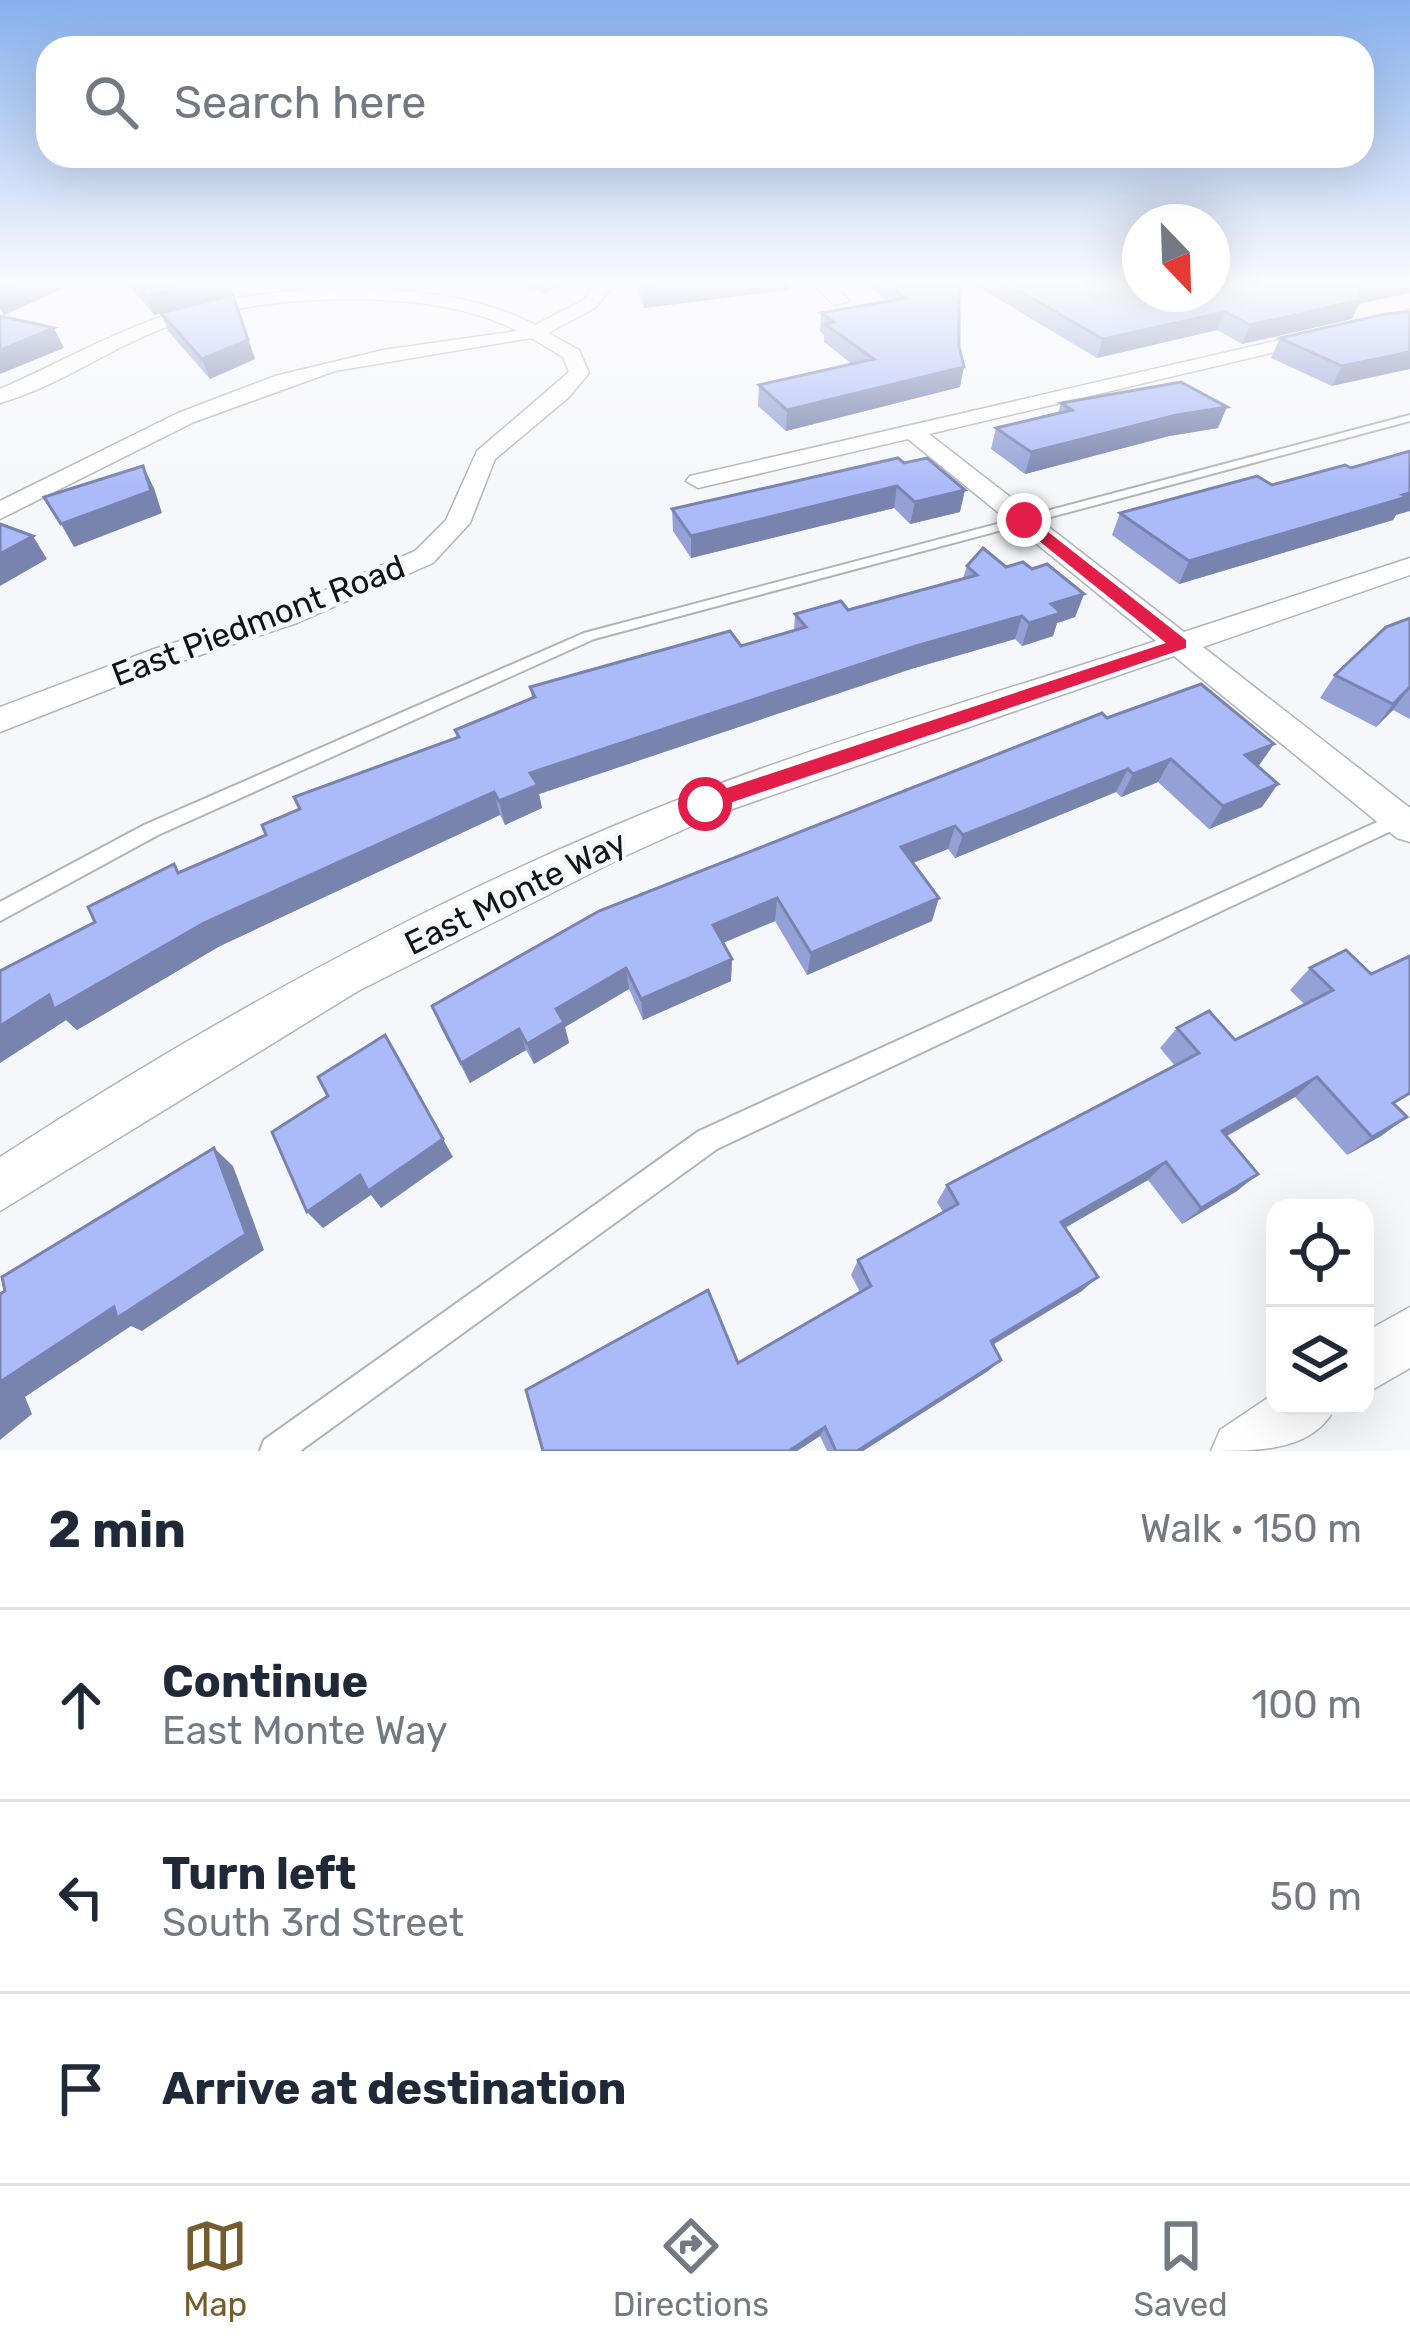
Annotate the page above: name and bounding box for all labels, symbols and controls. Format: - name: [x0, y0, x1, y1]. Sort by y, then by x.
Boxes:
- search box: [36, 36, 1374, 168]
- icon: search: [78, 69, 144, 135]
- text: Search here: [174, 76, 426, 129]
- north arrow: [1122, 204, 1230, 312]
- route end: [997, 493, 1051, 547]
- street label: East Piedmont Road: [106, 547, 410, 694]
- route start: [678, 777, 732, 831]
- street label: East Monte Way: [398, 822, 632, 963]
- map controls: [1266, 1199, 1374, 1415]
- button: locate: [1266, 1199, 1374, 1307]
- button: layers: [1266, 1307, 1374, 1415]
- text: 2 min: [48, 1499, 186, 1560]
- text: Walk · 150 m: [1140, 1506, 1362, 1552]
- text: Continue: [162, 1655, 368, 1708]
- icon: ahead: [48, 1672, 114, 1738]
- text: 100 m: [1252, 1682, 1362, 1728]
- text: East Monte Way: [162, 1708, 448, 1754]
- text: Turn left: [162, 1847, 356, 1900]
- icon: left: [48, 1864, 114, 1930]
- text: 50 m: [1270, 1874, 1362, 1920]
- text: South 3rd Street: [162, 1900, 464, 1946]
- icon: arrive: [48, 2056, 114, 2122]
- text: Arrive at destination: [162, 2062, 627, 2115]
- tab: Map: [182, 2213, 248, 2324]
- tab: Directions: [613, 2213, 769, 2324]
- tab: Saved: [1134, 2213, 1228, 2324]

